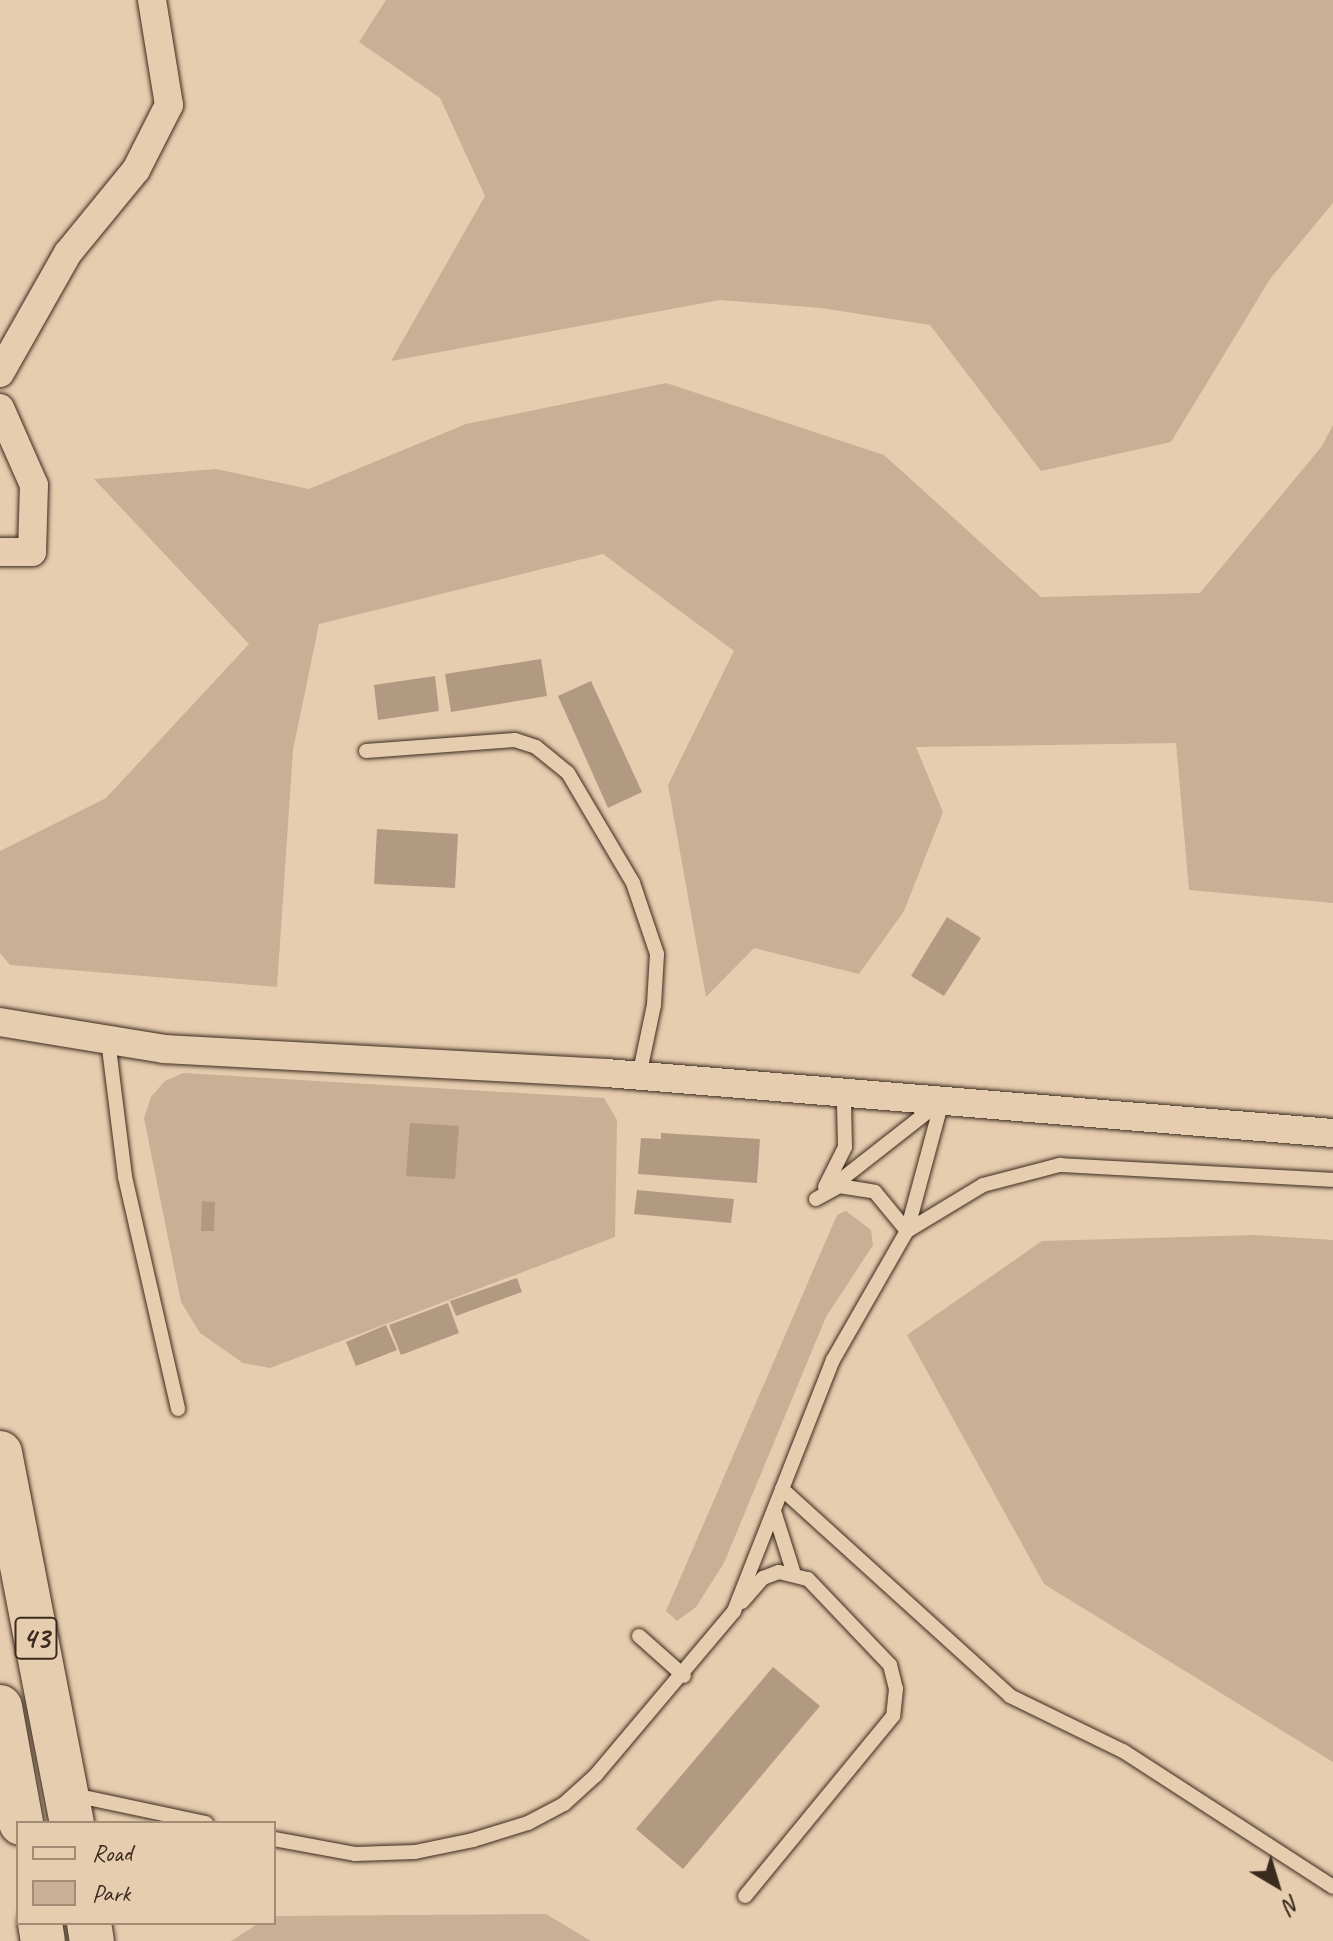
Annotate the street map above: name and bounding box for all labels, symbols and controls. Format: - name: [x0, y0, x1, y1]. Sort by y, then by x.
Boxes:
- road number: 43: [14, 1612, 58, 1664]
- legend: [16, 1821, 276, 1925]
- text: Road: [92, 1838, 132, 1868]
- north arrow: [1237, 1845, 1317, 1925]
- text: Park: [92, 1878, 130, 1908]
- text: N: [1278, 1889, 1306, 1919]

